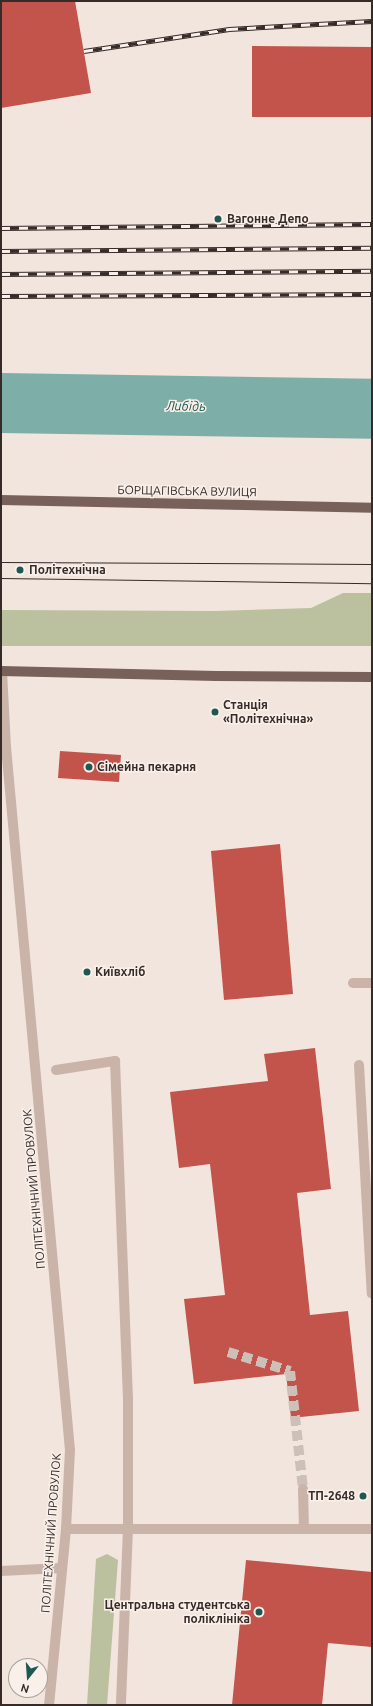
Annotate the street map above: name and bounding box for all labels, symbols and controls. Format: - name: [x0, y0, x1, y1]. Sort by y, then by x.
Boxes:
- place label: Вагонне Депо: [227, 212, 309, 226]
- marker: Вагонне Депо: [212, 213, 224, 225]
- water label: Либідь: [166, 398, 206, 414]
- street label: БОРЩАГІВСЬКА ВУЛИЦЯ: [117, 483, 257, 499]
- place label: Політехнічна: [29, 563, 106, 577]
- marker: Політехнічна: [14, 564, 26, 576]
- place label: Станція «Політехнічна»: [223, 698, 313, 726]
- marker: Станція «Політехнічна»: [210, 707, 220, 717]
- place label: Сімейна пекарня: [97, 760, 196, 774]
- marker: Сімейна пекарня: [84, 762, 94, 772]
- place label: Київхліб: [95, 965, 145, 979]
- marker: Київхліб: [82, 967, 92, 977]
- street label: ПОЛІТЕХНІЧНИЙ ПРОВУЛОК: [20, 1109, 48, 1269]
- street label: ПОЛІТЕХНІЧНИЙ ПРОВУЛОК: [38, 1453, 64, 1613]
- place label: ТП-2648: [308, 1489, 355, 1503]
- marker: ТП-2648: [358, 1491, 368, 1501]
- place label: Центральна студентська поліклініка: [104, 1598, 250, 1626]
- marker: Центральна студентська поліклініка: [253, 1606, 265, 1618]
- north arrow: [8, 1658, 48, 1698]
- text: N: [19, 1682, 30, 1695]

